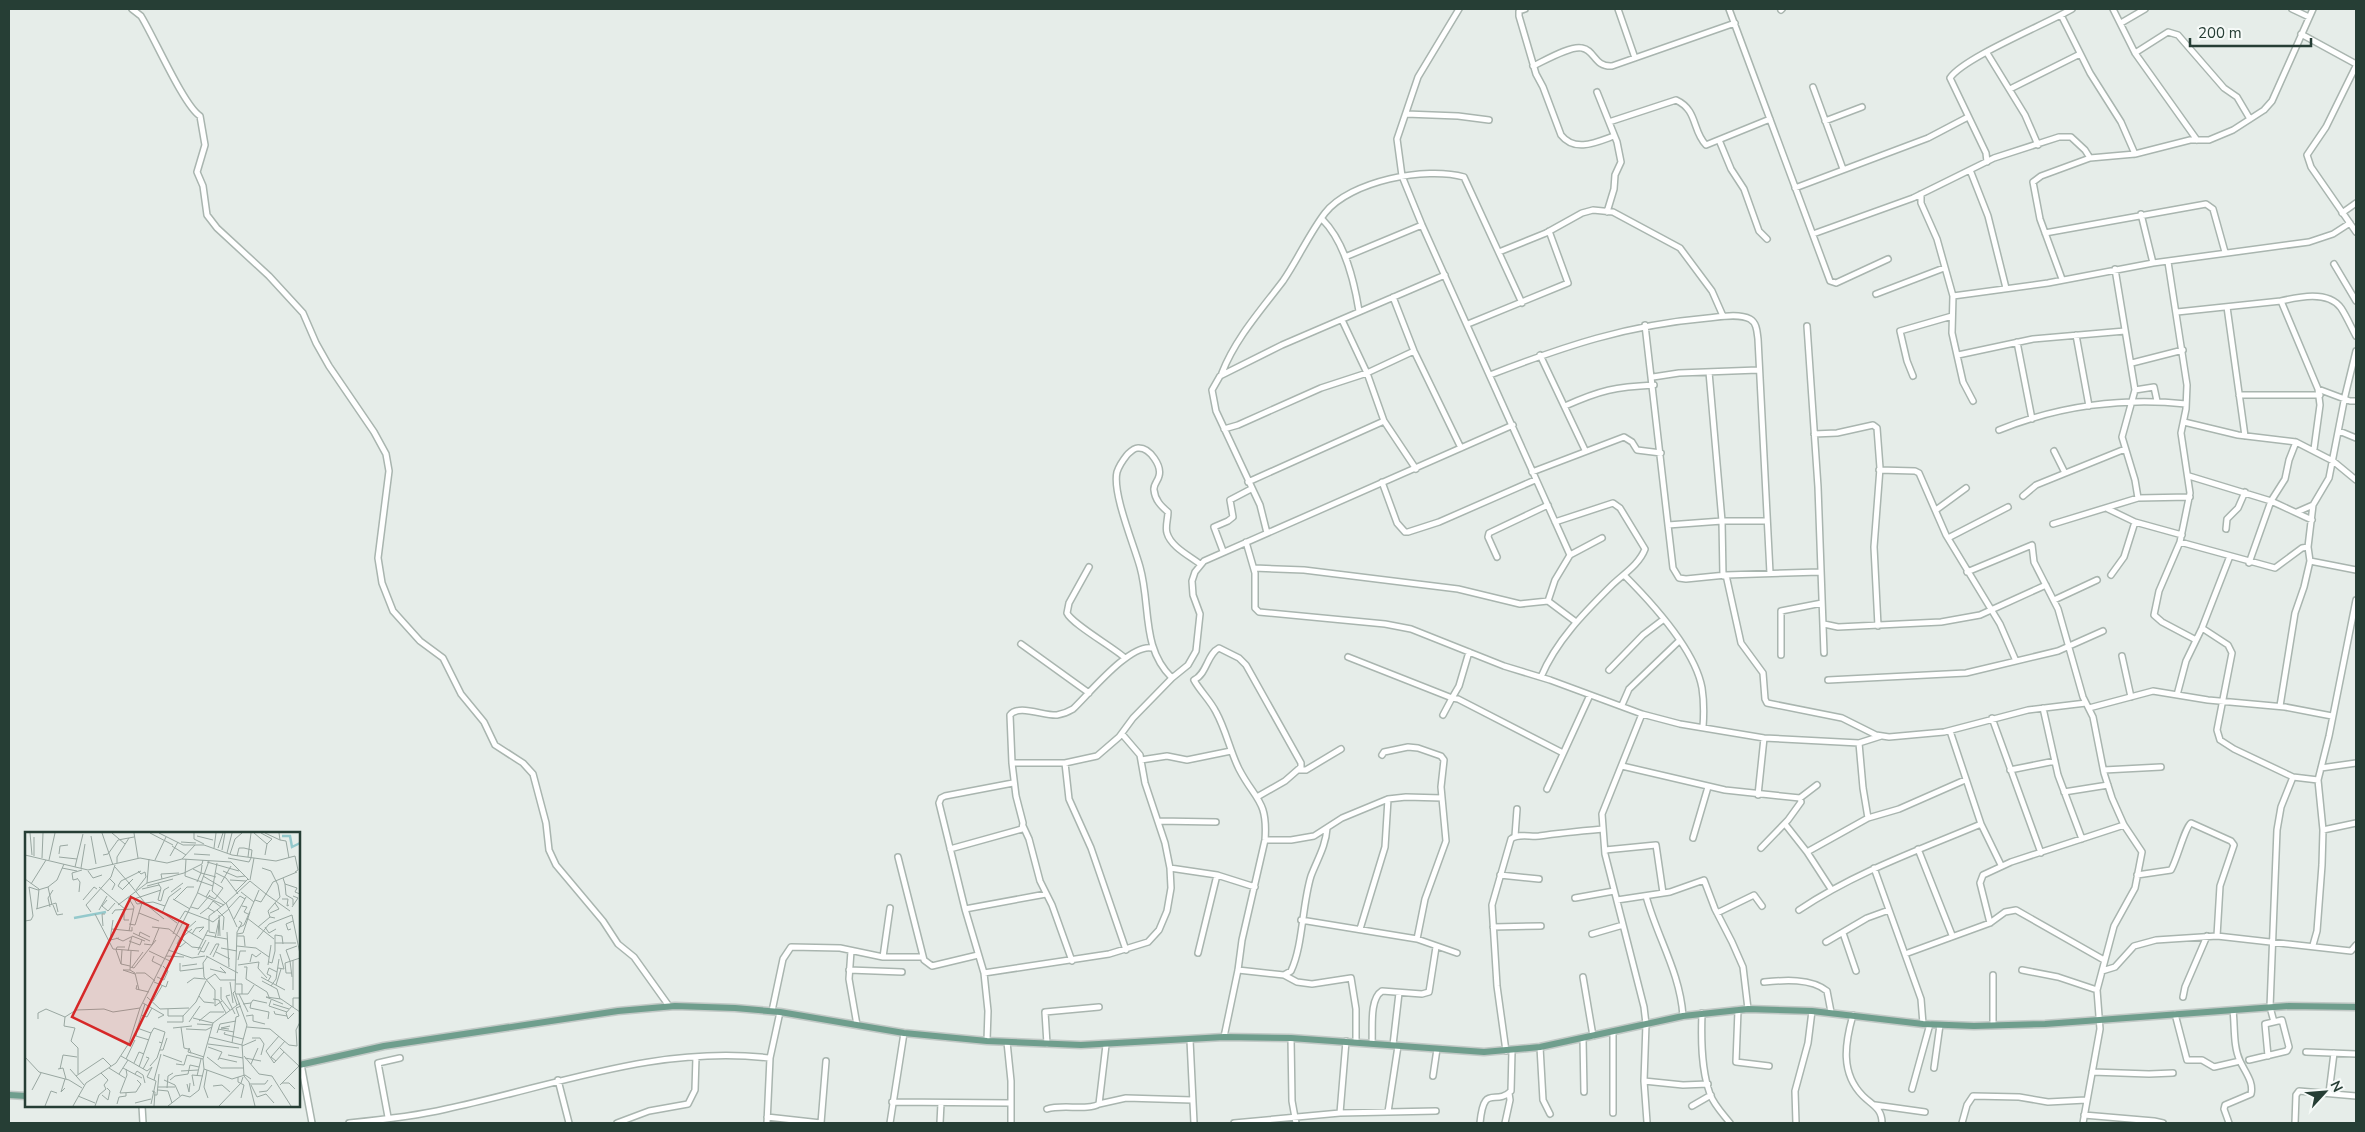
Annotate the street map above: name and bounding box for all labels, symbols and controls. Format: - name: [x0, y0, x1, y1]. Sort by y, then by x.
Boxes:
- scale bar: [2190, 15, 2311, 47]
- text: 200 m: [2198, 23, 2242, 43]
- inset map: [25, 832, 300, 1107]
- north arrow: [2300, 1067, 2350, 1117]
- text: N: [2325, 1078, 2347, 1095]

